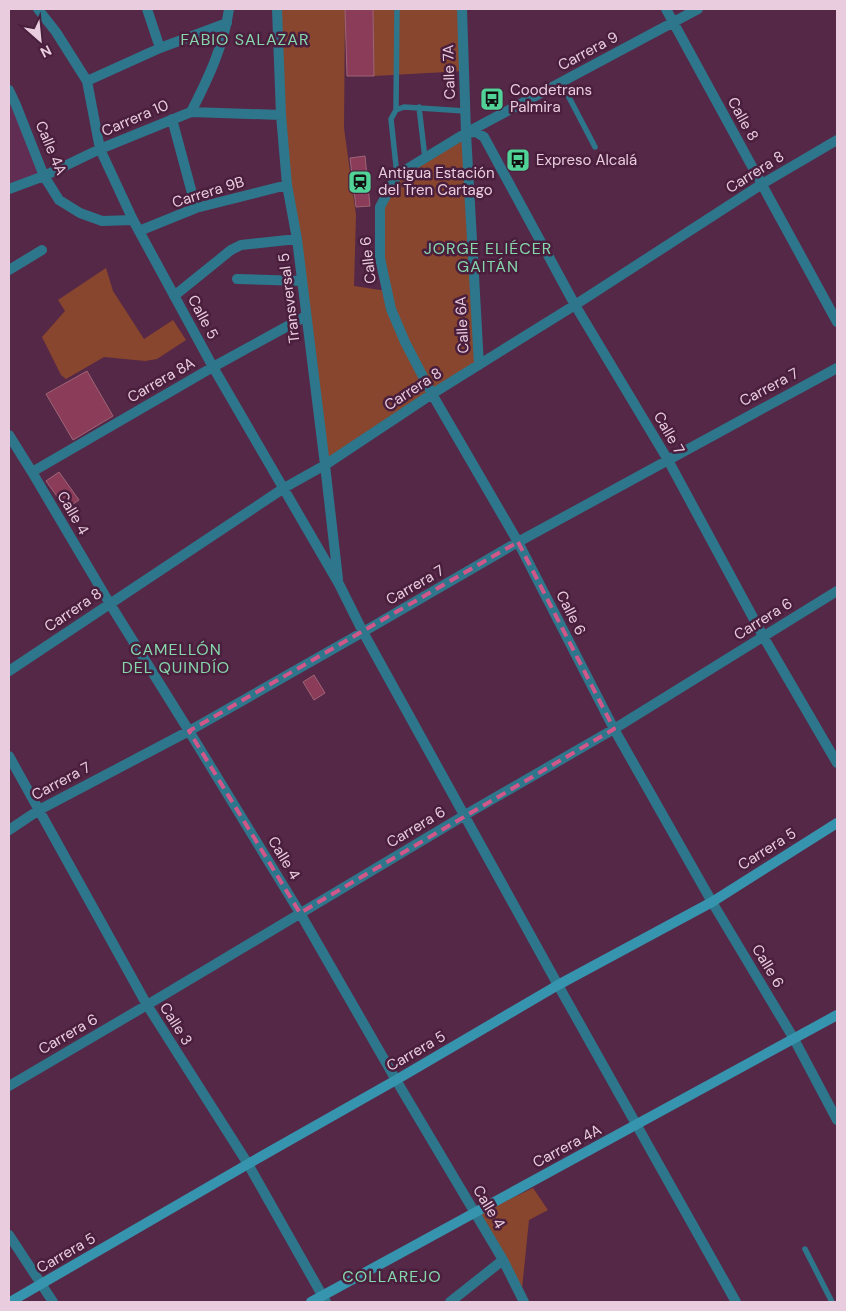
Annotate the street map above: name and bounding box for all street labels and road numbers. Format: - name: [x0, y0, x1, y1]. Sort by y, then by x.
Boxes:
- street label: Carrera 9: [554, 27, 622, 75]
- street label: Calle 7A: [438, 44, 460, 100]
- street label: Calle 8: [723, 93, 763, 145]
- street label: Carrera 10: [98, 95, 172, 141]
- street label: Calle 4A: [31, 118, 71, 178]
- street label: Carrera 8: [722, 146, 788, 198]
- street label: Carrera 9B: [169, 172, 247, 212]
- street label: Calle 6: [355, 235, 381, 285]
- street label: Transversal 5: [274, 252, 304, 344]
- street label: Calle 5: [183, 291, 223, 343]
- street label: Calle 6A: [451, 296, 473, 354]
- street label: Carrera 8A: [124, 353, 198, 407]
- street label: Carrera 8: [380, 363, 446, 415]
- street label: Carrera 7: [736, 363, 802, 411]
- street label: Calle 7: [649, 408, 689, 458]
- street label: Calle 4: [53, 488, 93, 538]
- street label: Carrera 7: [382, 560, 448, 610]
- street label: Carrera 8: [40, 584, 106, 636]
- street label: Calle 6: [551, 587, 591, 639]
- street label: Carrera 6: [730, 593, 796, 645]
- street label: Carrera 7: [28, 757, 94, 805]
- street label: Carrera 6: [383, 802, 449, 852]
- street label: Carrera 5: [734, 823, 800, 875]
- street label: Calle 4: [263, 833, 305, 883]
- street label: Calle 6: [747, 940, 789, 992]
- street label: Calle 3: [155, 999, 197, 1049]
- street label: Carrera 6: [35, 1009, 101, 1059]
- street label: Carrera 5: [383, 1026, 449, 1076]
- street label: Carrera 4A: [529, 1120, 605, 1172]
- street label: Calle 4: [468, 1182, 510, 1232]
- street label: Carrera 5: [33, 1228, 99, 1278]

